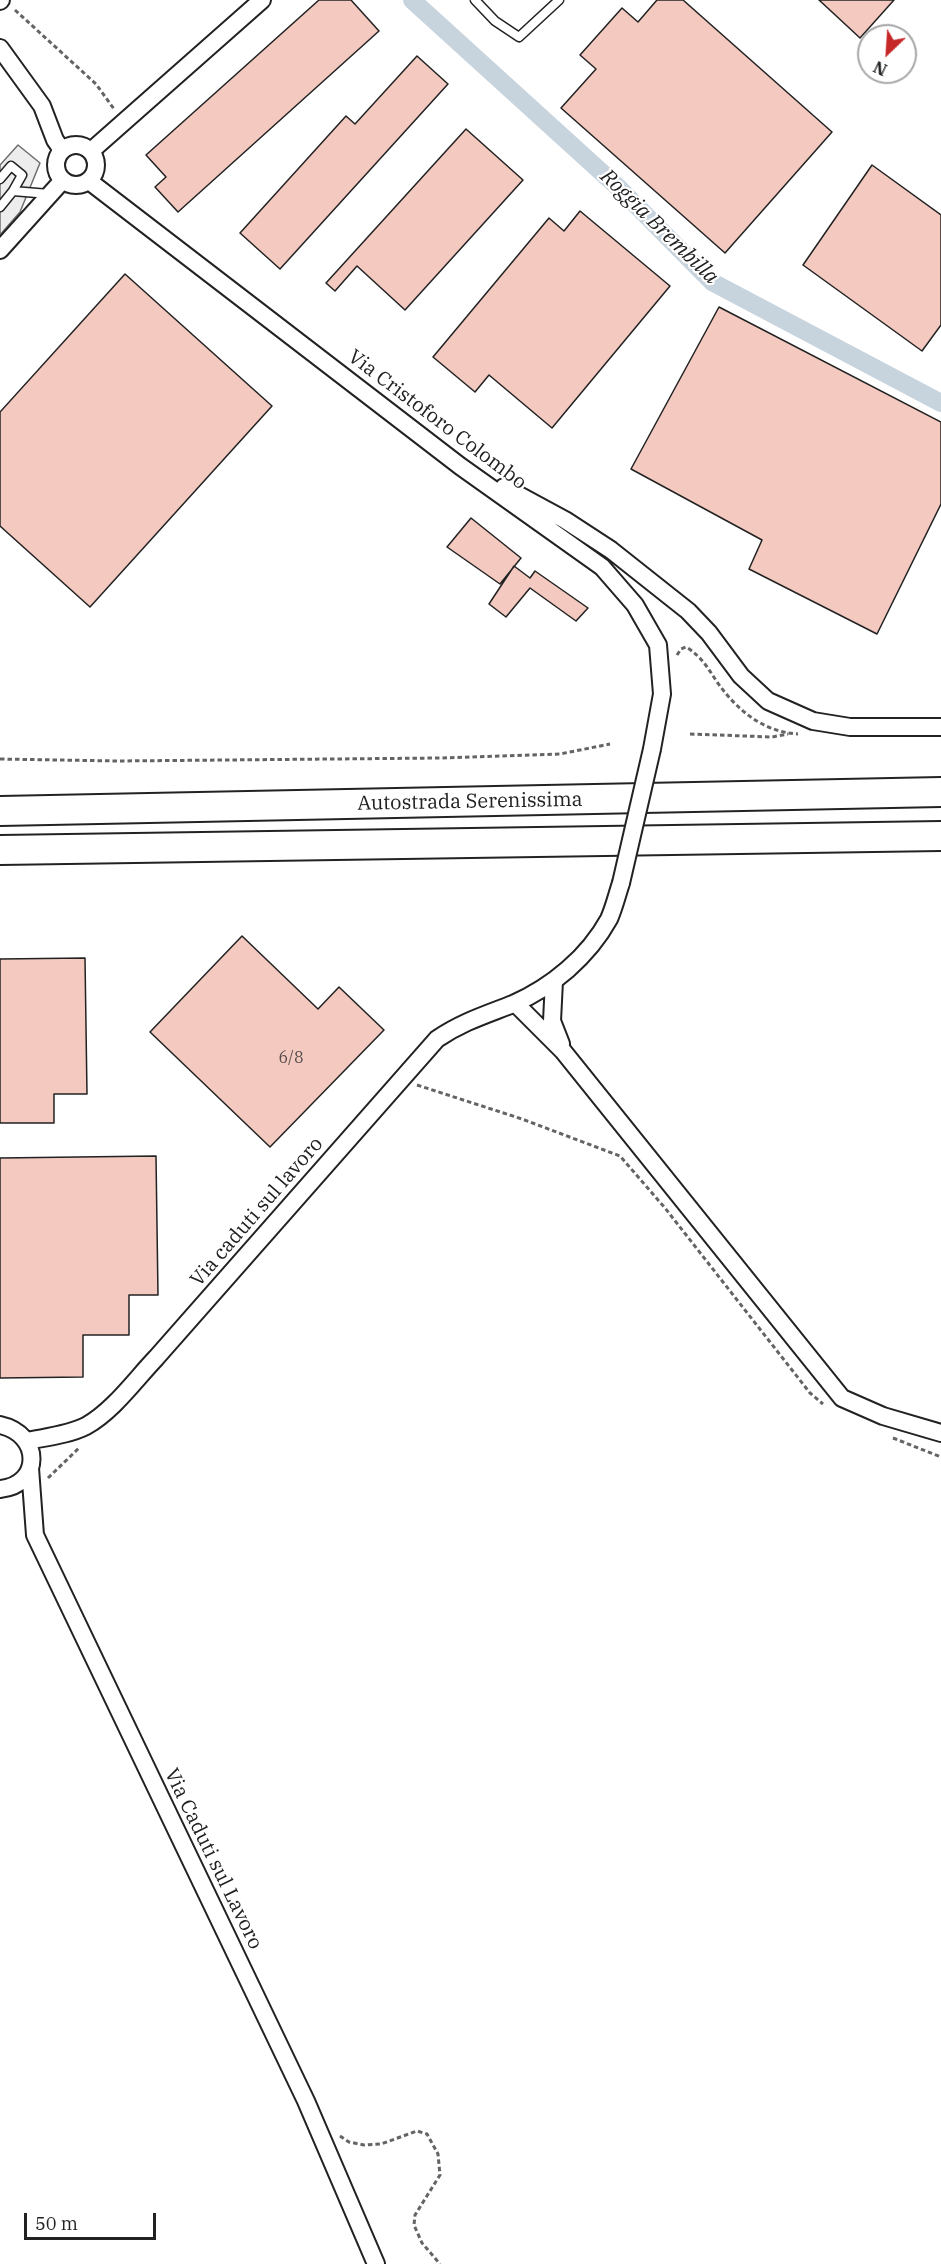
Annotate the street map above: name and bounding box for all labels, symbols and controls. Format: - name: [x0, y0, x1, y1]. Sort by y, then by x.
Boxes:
- north arrow: [857, 24, 917, 84]
- text: N: [870, 57, 890, 80]
- water label: Roggia Brembilla: [595, 164, 723, 290]
- street label: Via Cristoforo Colombo: [343, 345, 531, 495]
- street label: Autostrada Serenissima: [357, 788, 583, 816]
- house number: 6/8: [278, 1048, 304, 1068]
- street label: Via caduti sul lavoro: [186, 1133, 328, 1291]
- street label: Via Caduti sul Lavoro: [159, 1765, 267, 1953]
- scale bar: [27, 2201, 159, 2239]
- text: 50 m: [35, 2212, 78, 2235]

